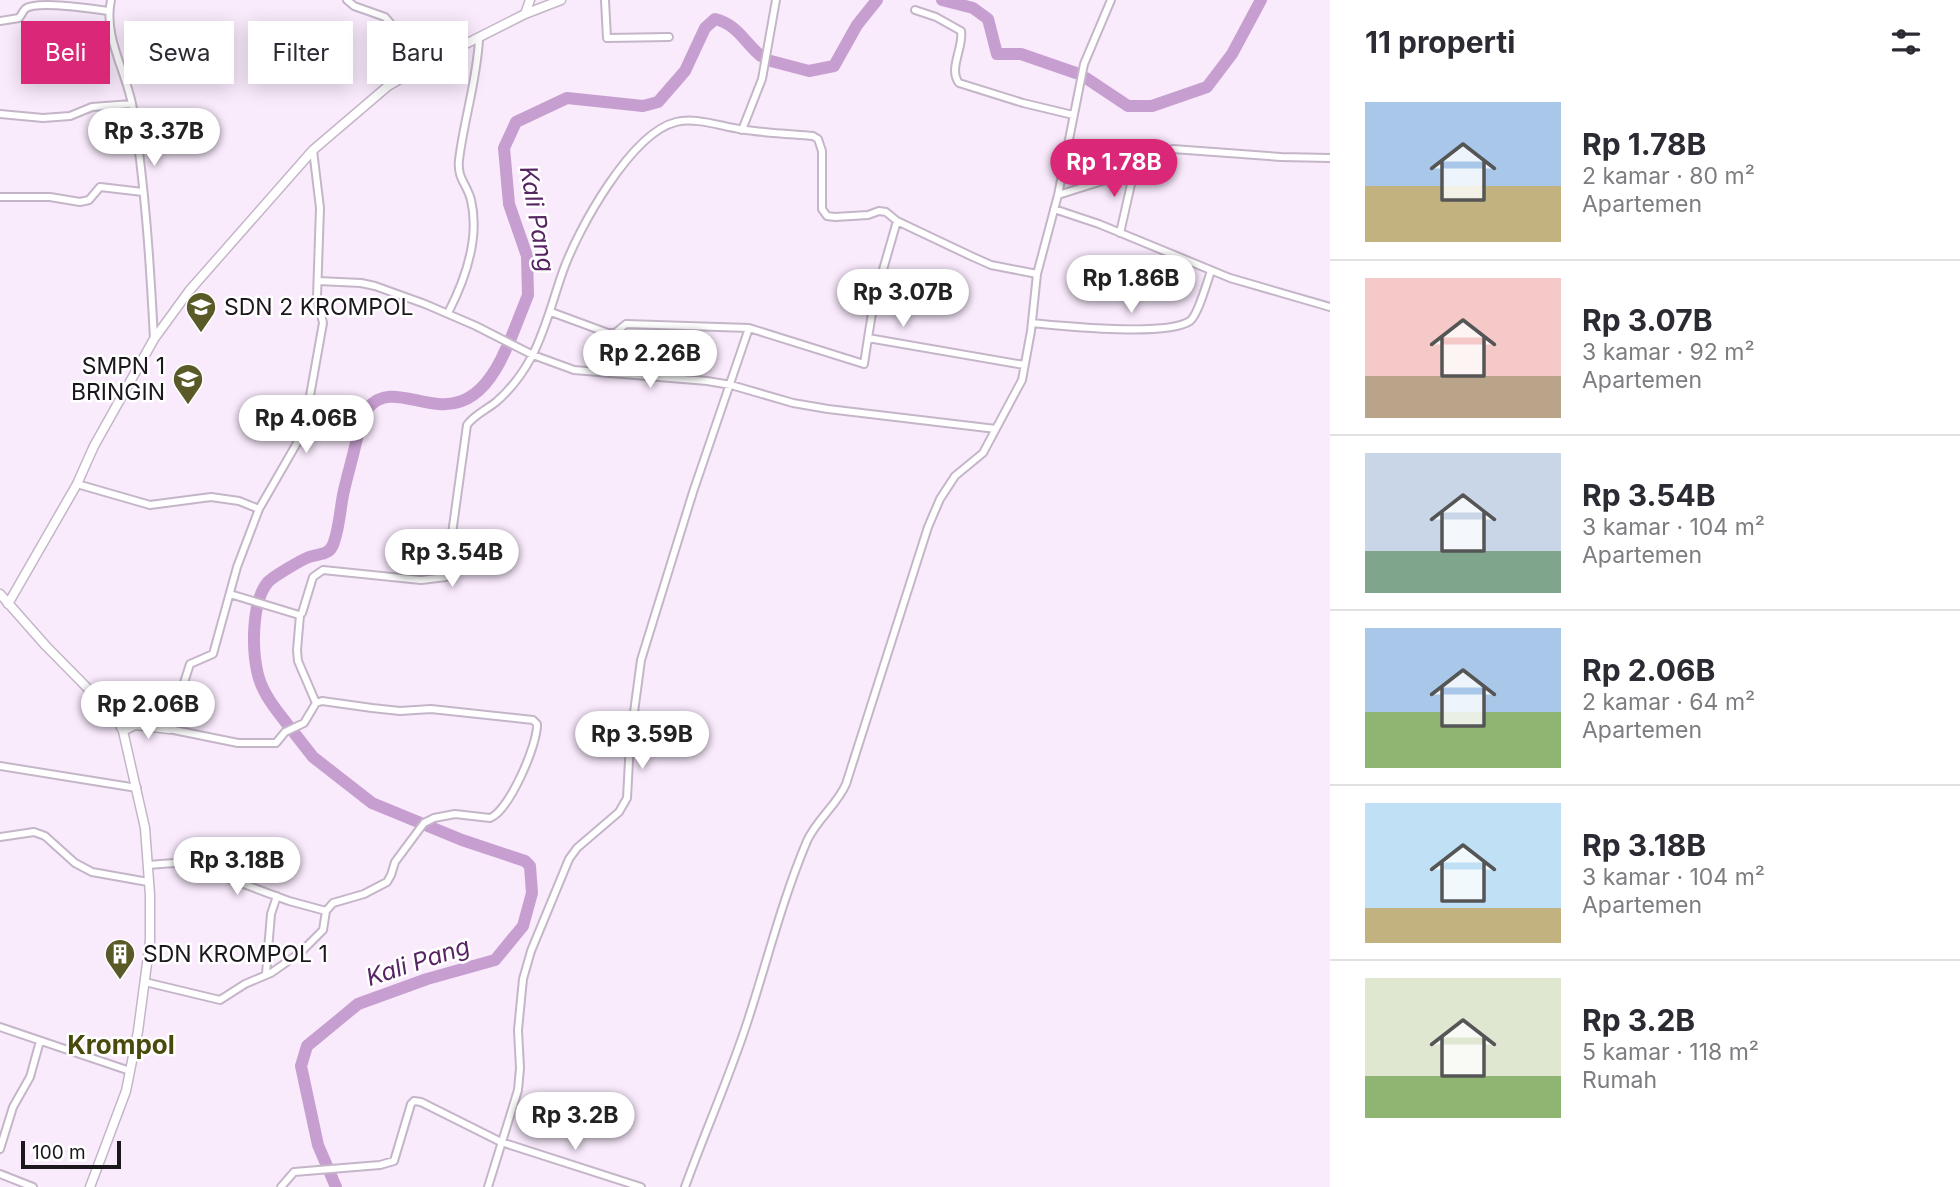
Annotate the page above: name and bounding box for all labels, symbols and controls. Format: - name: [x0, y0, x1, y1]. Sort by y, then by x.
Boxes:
- chip: Beli: [21, 21, 110, 84]
- chip: Sewa: [124, 21, 234, 84]
- chip: Filter: [248, 21, 353, 84]
- chip: Baru: [367, 21, 468, 84]
- icon: filters: [1887, 23, 1925, 61]
- text: 11 properti: [1365, 24, 1515, 60]
- pin: Rp 3.37B: [82, 108, 226, 168]
- text: Rp 3.37B: [104, 117, 204, 145]
- text: Rp 1.78B: [1582, 126, 1706, 162]
- icon: home: [1421, 130, 1505, 214]
- pin: Rp 1.78B: [1042, 140, 1186, 199]
- text: Rp 1.78B: [1066, 148, 1162, 176]
- text: 2 kamar · 80 m²: [1582, 162, 1755, 190]
- water label: Kali Pang: [514, 164, 561, 274]
- text: Apartemen: [1582, 190, 1702, 218]
- pin: Rp 1.86B: [1059, 256, 1203, 315]
- text: Rp 1.86B: [1082, 264, 1180, 292]
- pin: Rp 3.07B: [831, 270, 975, 329]
- text: Rp 3.07B: [853, 278, 953, 306]
- school or university icon: SDN 2 KROMPOL: [184, 290, 218, 334]
- place label: SDN 2 KROMPOL: [224, 293, 414, 321]
- text: Rp 3.07B: [1582, 302, 1713, 338]
- icon: home: [1421, 306, 1505, 390]
- pin: Rp 2.26B: [578, 330, 722, 390]
- text: 3 kamar · 92 m²: [1582, 338, 1755, 366]
- text: Rp 2.26B: [599, 339, 701, 367]
- place label: SMPN 1 BRINGIN: [71, 352, 165, 406]
- school or university icon: SMPN 1 BRINGIN: [171, 362, 205, 406]
- text: Apartemen: [1582, 366, 1702, 394]
- pin: Rp 4.06B: [234, 396, 378, 455]
- text: Rp 4.06B: [255, 404, 357, 432]
- text: Rp 3.54B: [1582, 477, 1716, 513]
- icon: home: [1421, 481, 1505, 565]
- text: 3 kamar · 104 m²: [1582, 513, 1765, 541]
- pin: Rp 3.54B: [380, 530, 524, 589]
- text: Rp 3.54B: [401, 538, 503, 566]
- text: Apartemen: [1582, 541, 1702, 569]
- text: Rp 2.06B: [1582, 652, 1715, 688]
- icon: home: [1421, 656, 1505, 740]
- pin: Rp 2.06B: [76, 682, 220, 741]
- text: 2 kamar · 64 m²: [1582, 688, 1755, 716]
- text: Rp 2.06B: [97, 690, 199, 718]
- pin: Rp 3.59B: [570, 712, 714, 771]
- text: Apartemen: [1582, 716, 1702, 744]
- text: Rp 3.59B: [591, 720, 693, 748]
- text: Rp 3.18B: [1582, 827, 1706, 863]
- icon: home: [1421, 831, 1505, 915]
- pin: Rp 3.18B: [165, 838, 309, 897]
- text: Rp 3.18B: [189, 846, 285, 874]
- text: 3 kamar · 104 m²: [1582, 863, 1765, 891]
- text: Apartemen: [1582, 891, 1702, 919]
- water label: Kali Pang: [362, 931, 473, 992]
- building icon: SDN KROMPOL 1: [103, 937, 137, 981]
- place label: SDN KROMPOL 1: [143, 940, 328, 968]
- text: Rp 3.2B: [1582, 1002, 1695, 1038]
- icon: home: [1421, 1006, 1505, 1090]
- district label: Krompol: [67, 1029, 175, 1060]
- text: 5 kamar · 118 m²: [1582, 1038, 1759, 1066]
- text: Rumah: [1582, 1066, 1657, 1094]
- pin: Rp 3.2B: [510, 1092, 640, 1152]
- text: Rp 3.2B: [532, 1101, 618, 1129]
- scale bar: [21, 1138, 121, 1170]
- text: 100 m: [32, 1141, 86, 1164]

